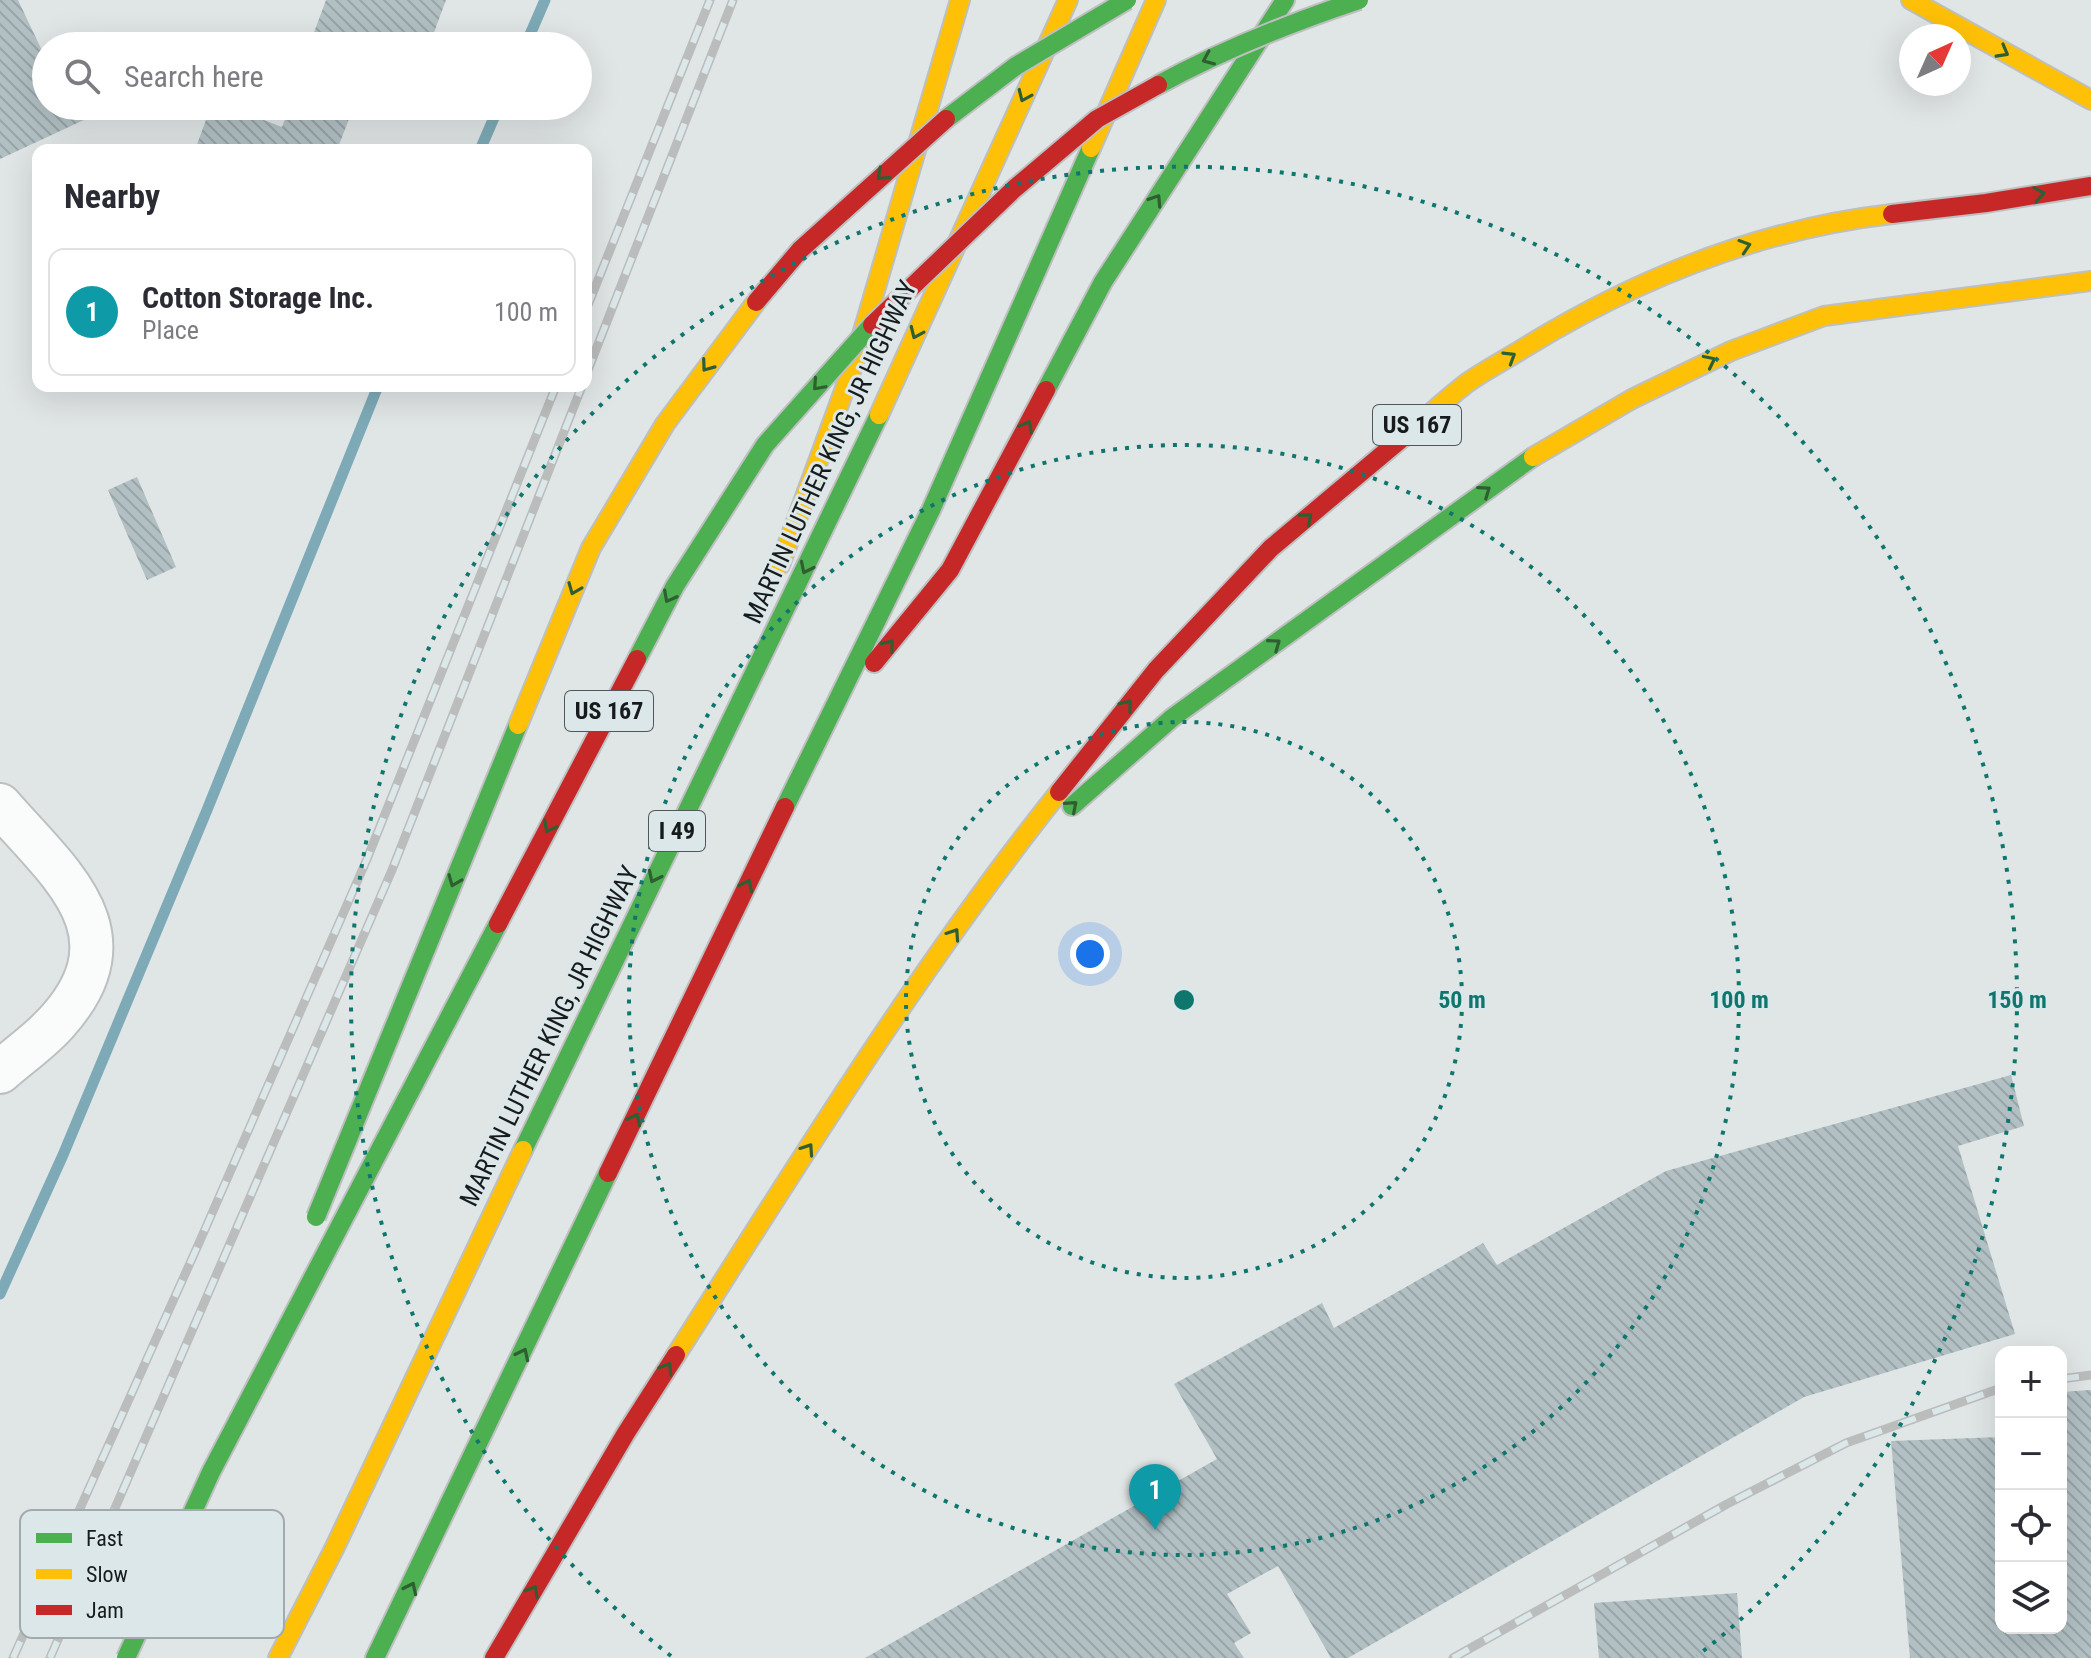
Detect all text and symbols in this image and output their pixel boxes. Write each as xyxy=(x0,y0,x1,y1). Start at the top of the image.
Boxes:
north arrow xyxy=(1899,24,1971,96)
search box xyxy=(32,32,592,120)
one-way arrow xyxy=(1994,42,2009,58)
one-way arrow xyxy=(1202,50,1216,66)
icon: search xyxy=(60,54,104,98)
text: Search here xyxy=(124,59,264,94)
one-way arrow xyxy=(1018,88,1034,103)
one-way arrow xyxy=(876,165,891,180)
text: Nearby xyxy=(64,176,160,216)
one-way arrow xyxy=(2032,187,2045,204)
one-way arrow xyxy=(1146,194,1161,209)
one-way arrow xyxy=(1737,240,1751,256)
street label: MARTIN LUTHER KING, JR HIGHWAY xyxy=(737,276,923,628)
text: Cotton Storage Inc. xyxy=(142,280,374,315)
text: 1 xyxy=(85,297,99,327)
text: 100 m xyxy=(494,297,558,327)
text: Place xyxy=(142,315,199,345)
one-way arrow xyxy=(910,325,926,339)
one-way arrow xyxy=(1502,351,1516,366)
one-way arrow xyxy=(1701,355,1716,371)
one-way arrow xyxy=(702,358,717,372)
one-way arrow xyxy=(814,375,828,390)
road number: US 167 xyxy=(1373,405,1461,445)
one-way arrow xyxy=(1017,419,1032,434)
one-way arrow xyxy=(1476,486,1490,501)
one-way arrow xyxy=(1297,513,1312,527)
one-way arrow xyxy=(800,560,816,575)
one-way arrow xyxy=(567,581,584,595)
one-way arrow xyxy=(664,588,679,603)
one-way arrow xyxy=(1266,639,1280,654)
one-way arrow xyxy=(879,640,894,654)
road number: US 167 xyxy=(565,691,653,731)
one-way arrow xyxy=(1118,699,1132,714)
one-way arrow xyxy=(1062,801,1077,816)
road number: I 49 xyxy=(649,811,705,851)
one-way arrow xyxy=(543,819,558,834)
street label: MARTIN LUTHER KING, JR HIGHWAY xyxy=(453,861,645,1211)
one-way arrow xyxy=(648,869,664,884)
one-way arrow xyxy=(447,873,464,887)
one-way arrow xyxy=(737,878,753,893)
one-way arrow xyxy=(944,928,959,943)
your location xyxy=(1070,934,1110,974)
centre of rings xyxy=(1170,986,1198,1014)
text: 50 m xyxy=(1438,986,1486,1014)
text: 100 m xyxy=(1709,986,1769,1014)
text: 150 m xyxy=(1987,986,2047,1014)
one-way arrow xyxy=(625,1113,641,1128)
one-way arrow xyxy=(798,1144,813,1158)
map controls xyxy=(1995,1346,2067,1634)
button: + xyxy=(1995,1346,2067,1418)
one-way arrow xyxy=(513,1348,529,1362)
one-way arrow xyxy=(658,1362,673,1377)
button: − xyxy=(1995,1418,2067,1490)
pin: 1 xyxy=(1129,1464,1181,1530)
button: locate xyxy=(1995,1490,2067,1562)
legend xyxy=(20,1510,284,1638)
text: Fast xyxy=(86,1526,123,1551)
text: Slow xyxy=(86,1562,128,1587)
button: layers xyxy=(1995,1562,2067,1634)
one-way arrow xyxy=(401,1582,416,1597)
one-way arrow xyxy=(523,1585,539,1600)
text: Jam xyxy=(86,1598,124,1623)

